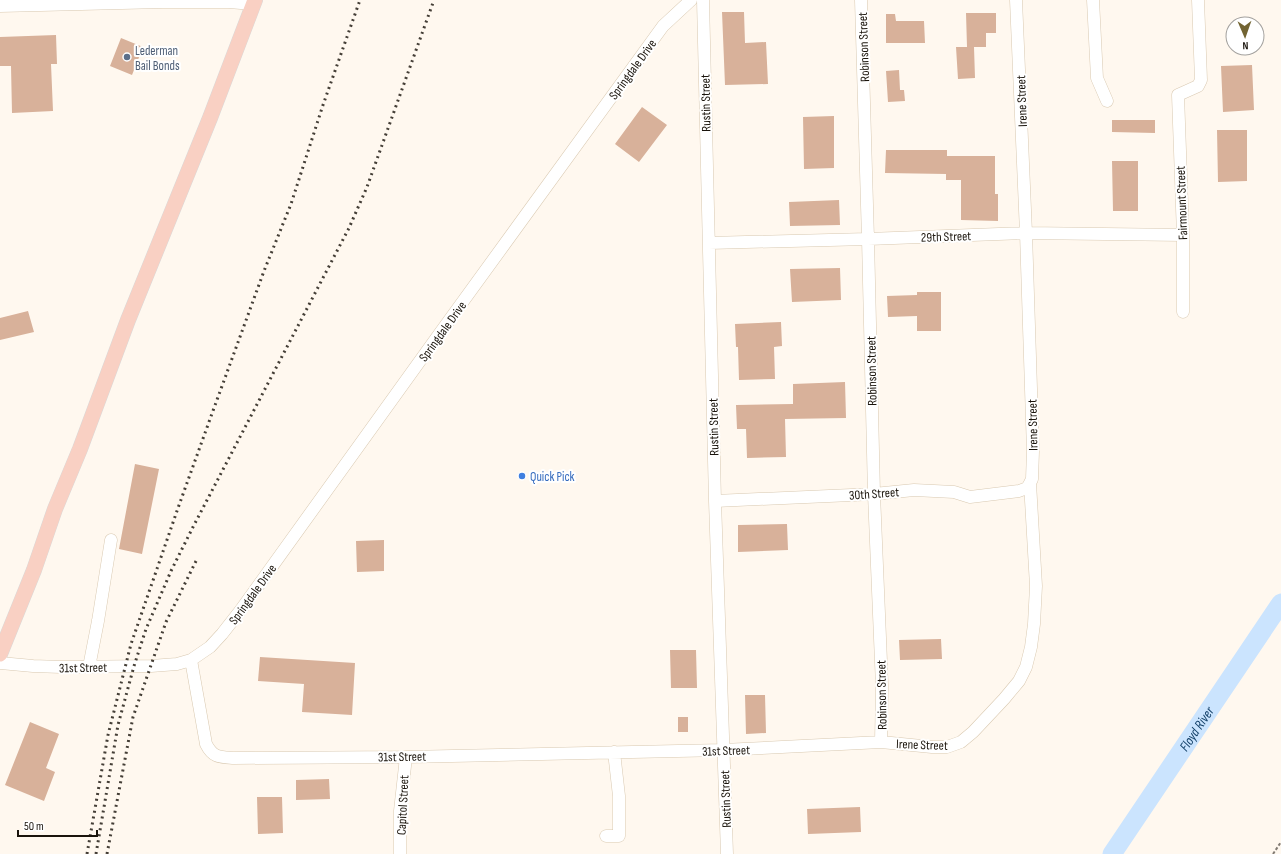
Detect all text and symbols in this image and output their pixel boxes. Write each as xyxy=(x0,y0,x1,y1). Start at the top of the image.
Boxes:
street label: Robinson Street xyxy=(855,12,873,82)
north arrow xyxy=(1225,16,1265,56)
street label: Springdale Drive xyxy=(606,36,660,103)
text: N xyxy=(1242,39,1248,52)
place label: Lederman Bail Bonds xyxy=(135,43,180,74)
marker: Lederman Bail Bonds xyxy=(122,52,132,62)
street label: Rustin Street xyxy=(697,74,715,132)
street label: Irene Street xyxy=(1013,75,1031,127)
street label: Fairmount Street xyxy=(1173,166,1191,240)
street label: 29th Street xyxy=(921,228,971,246)
street label: Springdale Drive xyxy=(416,298,470,365)
street label: Robinson Street xyxy=(863,336,881,406)
street label: Rustin Street xyxy=(705,398,723,456)
street label: Irene Street xyxy=(1025,399,1041,451)
place label: Quick Pick xyxy=(530,469,575,485)
marker: Quick Pick xyxy=(517,471,527,481)
street label: 30th Street xyxy=(848,484,900,504)
street label: Springdale Drive xyxy=(226,561,280,628)
street label: 31st Street xyxy=(59,660,107,676)
street label: Robinson Street xyxy=(873,660,891,730)
water label: Floyd River xyxy=(1176,703,1218,754)
street label: Irene Street xyxy=(896,736,948,754)
street label: 31st Street xyxy=(702,742,750,760)
street label: 31st Street xyxy=(378,749,426,765)
street label: Rustin Street xyxy=(717,770,735,828)
street label: Capitol Street xyxy=(393,775,413,835)
scale bar xyxy=(18,812,97,838)
text: 50 m xyxy=(24,819,44,834)

